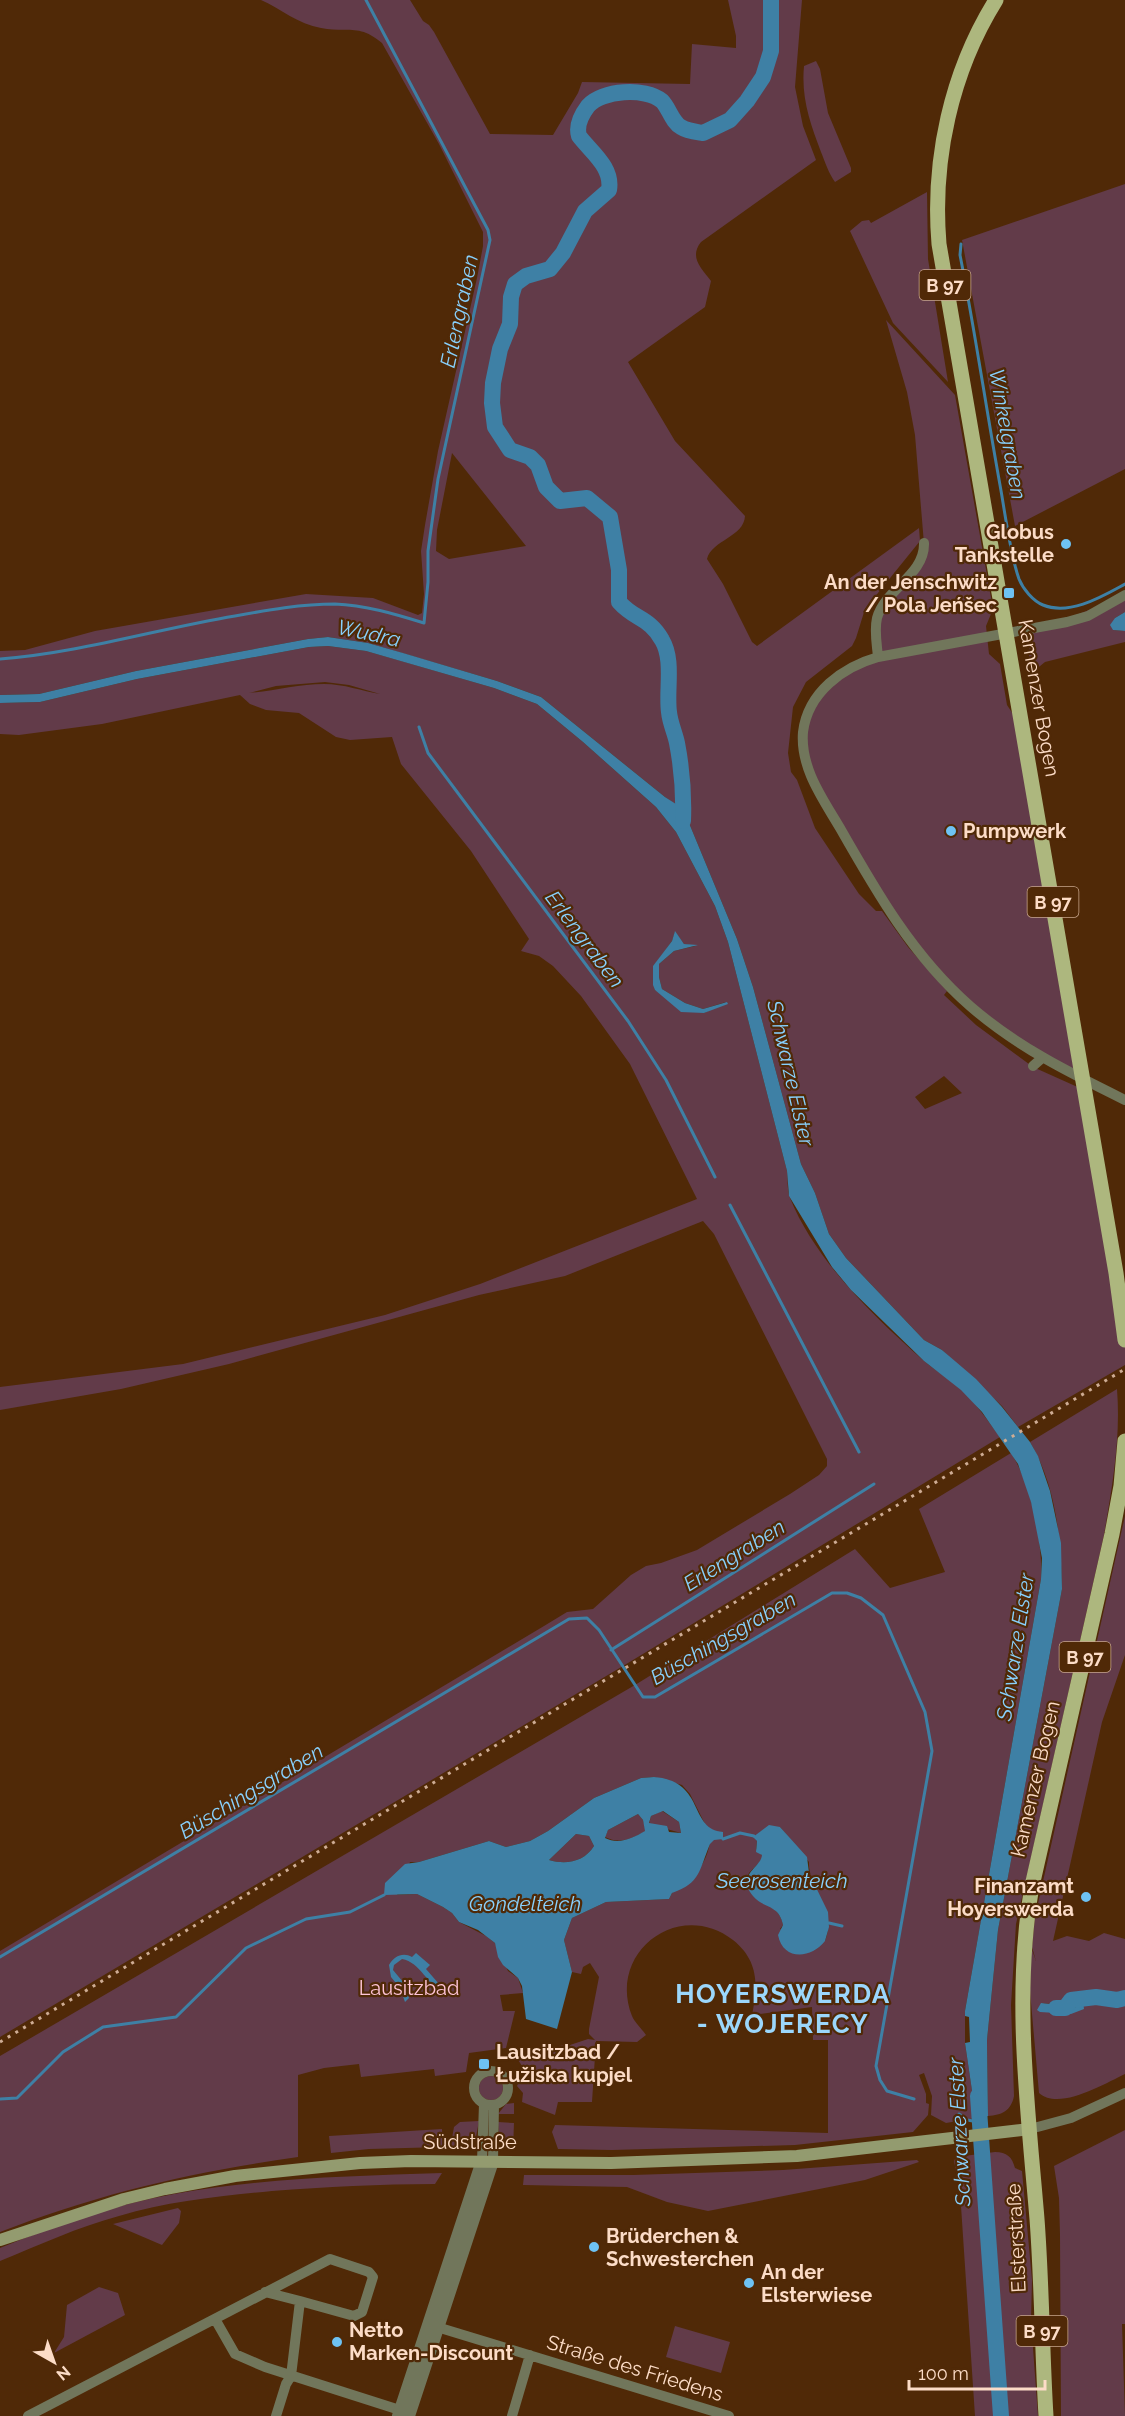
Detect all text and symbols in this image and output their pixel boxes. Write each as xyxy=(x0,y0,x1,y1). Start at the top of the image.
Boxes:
water label: Erlengraben xyxy=(435,252,483,370)
road number: B 97 xyxy=(920,270,970,300)
water label: Winkelgraben xyxy=(984,367,1032,501)
place label: Globus Tankstelle xyxy=(955,520,1054,567)
marker: Globus Tankstelle xyxy=(1059,537,1073,551)
place label: An der Jenschwitz / Pola Jeńšec xyxy=(824,570,997,617)
marker: An der Jenschwitz / Pola Jeńšec xyxy=(1002,586,1016,600)
water label: Wudra xyxy=(335,614,403,652)
street label: Kamenzer Bogen xyxy=(1013,617,1065,779)
place label: Pumpwerk xyxy=(963,819,1067,843)
marker: Pumpwerk xyxy=(944,824,958,838)
water label: Erlengraben xyxy=(540,885,630,993)
road number: B 97 xyxy=(1028,887,1078,917)
water label: Schwarze Elster xyxy=(762,997,820,1149)
water label: Erlengraben xyxy=(679,1514,789,1596)
water label: Schwarze Elster xyxy=(991,1571,1039,1723)
water label: Büschingsgraben xyxy=(646,1586,800,1690)
road number: B 97 xyxy=(1060,1642,1110,1672)
street label: Kamenzer Bogen xyxy=(1005,1699,1065,1859)
water label: Büschingsgraben xyxy=(174,1738,328,1844)
water label: Seerosenteich xyxy=(715,1868,848,1893)
place label: Finanzamt Hoyerswerda xyxy=(947,1874,1074,1921)
marker: Finanzamt Hoyerswerda xyxy=(1079,1890,1093,1904)
water label: Gondelteich xyxy=(469,1891,581,1916)
park label: Lausitzbad xyxy=(359,1976,459,2000)
district label: HOYERSWERDA - WOJERECY xyxy=(675,1979,891,2039)
place label: Lausitzbad / Łužiska kupjel xyxy=(495,2040,633,2087)
water label: Schwarze Elster xyxy=(943,2056,975,2208)
marker: Lausitzbad / Łužiska kupjel xyxy=(477,2057,491,2071)
street label: Südstraße xyxy=(423,2130,517,2154)
street label: Elsterstraße xyxy=(1001,2182,1031,2293)
place label: Brüderchen & Schwesterchen xyxy=(606,2224,754,2271)
marker: Brüderchen & Schwesterchen xyxy=(587,2240,601,2254)
place label: An der Elsterwiese xyxy=(761,2260,872,2307)
marker: An der Elsterwiese xyxy=(742,2276,756,2290)
road number: B 97 xyxy=(1016,2316,1068,2346)
place label: Netto Marken-Discount xyxy=(349,2318,513,2365)
street label: Straße des Friedens xyxy=(544,2330,726,2406)
north arrow xyxy=(24,2332,84,2392)
marker: Netto Marken-Discount xyxy=(330,2335,344,2349)
scale bar xyxy=(909,2353,1046,2391)
text: N xyxy=(53,2362,74,2384)
text: 100 m xyxy=(918,2363,969,2384)

